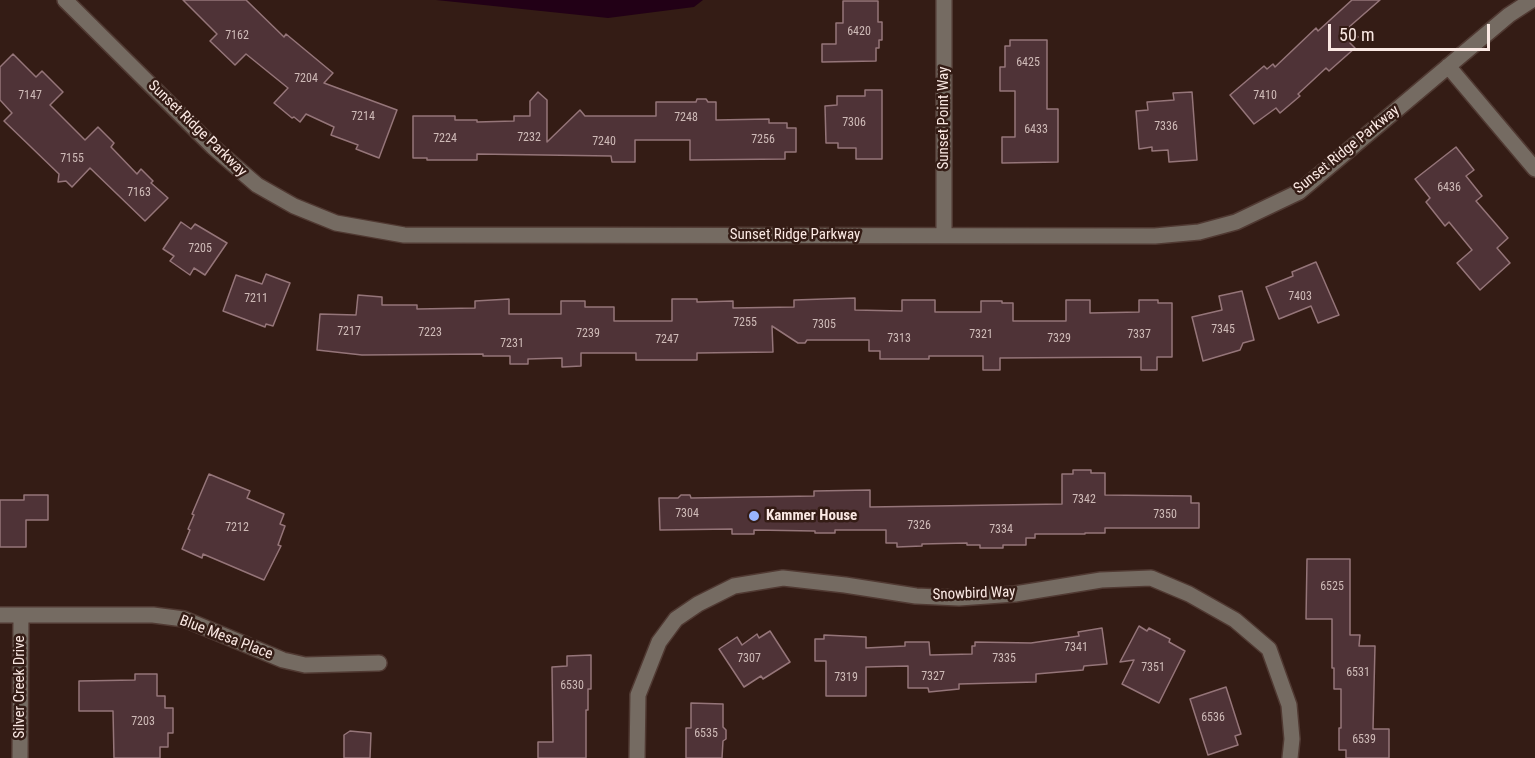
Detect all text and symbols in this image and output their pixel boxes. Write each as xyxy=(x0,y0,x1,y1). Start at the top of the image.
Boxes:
scale bar xyxy=(1331,12,1493,50)
text: 50 m xyxy=(1339,24,1374,45)
house number: 6420 xyxy=(847,25,871,39)
house number: 7162 xyxy=(225,29,249,43)
house number: 6425 xyxy=(1016,56,1040,70)
street label: Sunset Point Way xyxy=(935,67,953,169)
house number: 7204 xyxy=(294,72,318,86)
street label: Sunset Ridge Parkway xyxy=(144,77,250,181)
house number: 7147 xyxy=(18,89,42,103)
house number: 7410 xyxy=(1253,89,1277,103)
street label: Sunset Ridge Parkway xyxy=(1291,102,1403,198)
house number: 7214 xyxy=(351,110,375,124)
house number: 7248 xyxy=(674,111,698,125)
house number: 7306 xyxy=(842,116,866,130)
house number: 7336 xyxy=(1154,120,1178,134)
house number: 6433 xyxy=(1024,123,1048,137)
house number: 7232 xyxy=(517,131,541,145)
house number: 7224 xyxy=(433,132,457,146)
house number: 7256 xyxy=(751,133,775,147)
house number: 7240 xyxy=(592,135,616,149)
house number: 7155 xyxy=(60,152,84,166)
house number: 6436 xyxy=(1437,181,1461,195)
house number: 7163 xyxy=(127,186,151,200)
street label: Sunset Ridge Parkway xyxy=(730,226,860,244)
house number: 7205 xyxy=(188,242,212,256)
house number: 7403 xyxy=(1288,290,1312,304)
house number: 7211 xyxy=(244,292,268,306)
house number: 7255 xyxy=(733,316,757,330)
house number: 7305 xyxy=(812,318,836,332)
house number: 7345 xyxy=(1211,323,1235,337)
house number: 7217 xyxy=(337,325,361,339)
house number: 7223 xyxy=(418,326,442,340)
house number: 7239 xyxy=(576,327,600,341)
house number: 7321 xyxy=(969,328,993,342)
house number: 7337 xyxy=(1127,328,1151,342)
house number: 7313 xyxy=(887,332,911,346)
house number: 7329 xyxy=(1047,332,1071,346)
house number: 7247 xyxy=(655,333,679,347)
house number: 7231 xyxy=(500,337,524,351)
house number: 7342 xyxy=(1072,493,1096,507)
house number: 7304 xyxy=(675,507,699,521)
place label: Kammer House xyxy=(766,507,857,525)
house number: 7350 xyxy=(1153,508,1177,522)
marker: Kammer House xyxy=(747,509,761,523)
house number: 7326 xyxy=(907,519,931,533)
house number: 7212 xyxy=(225,521,249,535)
house number: 7334 xyxy=(989,523,1013,537)
house number: 6525 xyxy=(1320,580,1344,594)
street label: Snowbird Way xyxy=(932,584,1016,604)
street label: Blue Mesa Place xyxy=(177,612,275,664)
street label: Silver Creek Drive xyxy=(11,635,29,739)
house number: 7341 xyxy=(1064,641,1088,655)
house number: 7307 xyxy=(737,652,761,666)
house number: 7335 xyxy=(992,652,1016,666)
house number: 7351 xyxy=(1141,661,1165,675)
house number: 6531 xyxy=(1346,666,1370,680)
house number: 7327 xyxy=(921,670,945,684)
house number: 7319 xyxy=(834,671,858,685)
house number: 6530 xyxy=(560,679,584,693)
house number: 6536 xyxy=(1201,711,1225,725)
house number: 7203 xyxy=(131,715,155,729)
house number: 6535 xyxy=(694,727,718,741)
house number: 6539 xyxy=(1352,733,1376,747)

